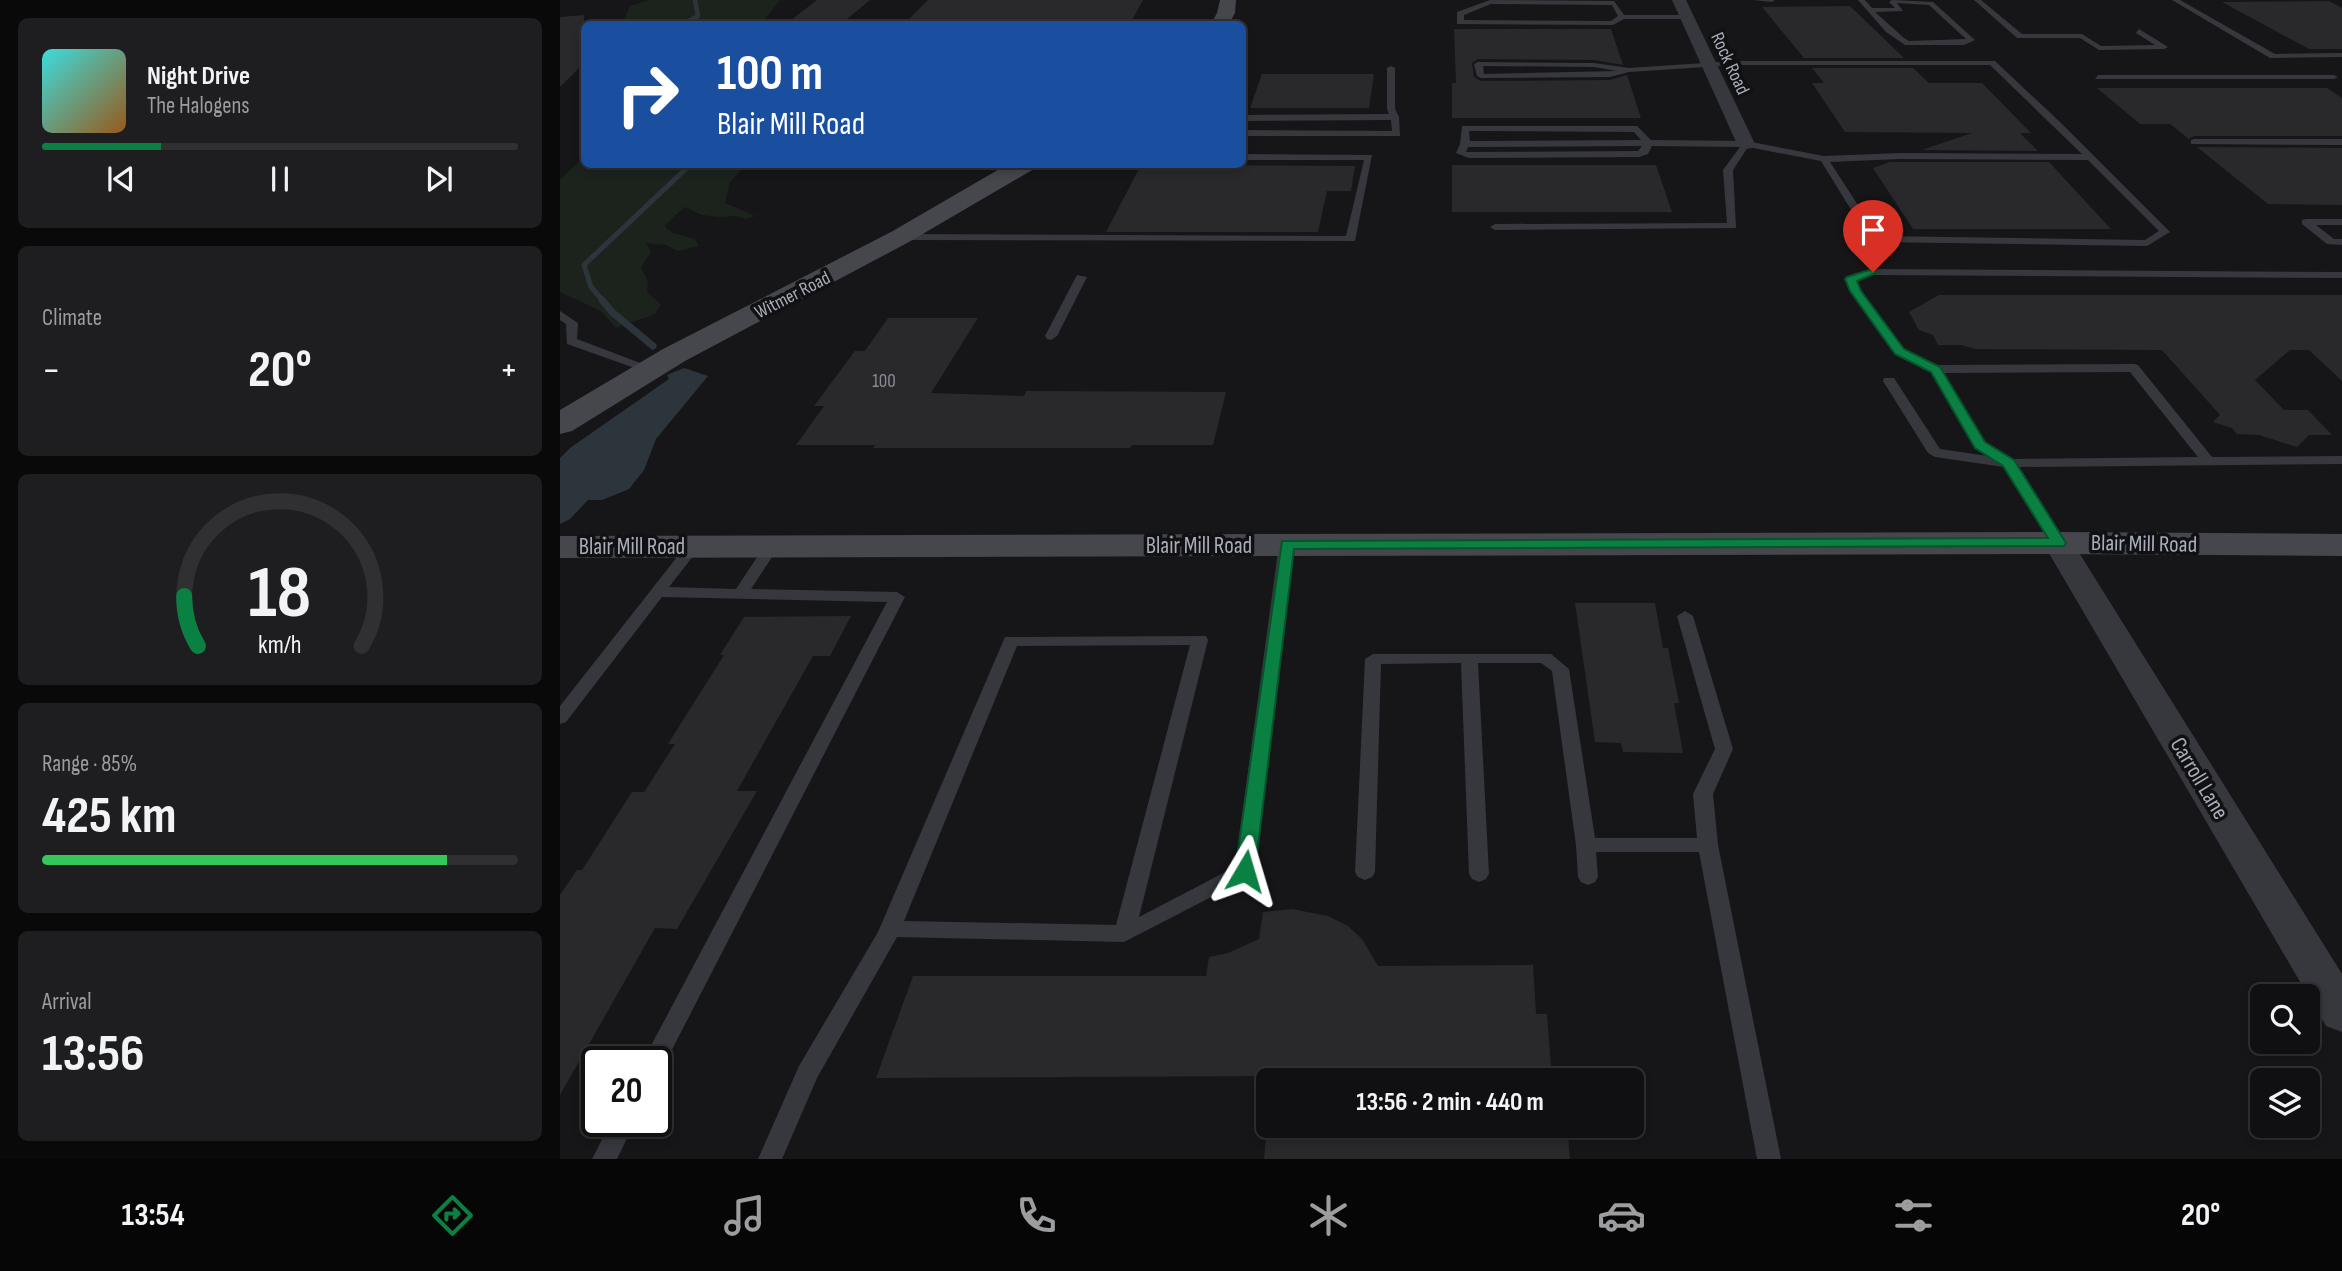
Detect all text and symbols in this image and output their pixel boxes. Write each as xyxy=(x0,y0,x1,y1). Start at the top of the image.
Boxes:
street label: Rock Road xyxy=(1705,29,1754,98)
text: 100 m xyxy=(717,45,823,104)
icon: right xyxy=(602,49,693,140)
text: Night Drive xyxy=(147,61,250,92)
text: The Halogens xyxy=(147,92,250,120)
text: Blair Mill Road xyxy=(717,105,865,144)
icon: previous xyxy=(102,160,140,198)
icon: pause xyxy=(261,160,299,198)
icon: next xyxy=(420,160,458,198)
pin xyxy=(1843,200,1903,272)
icon: arrive xyxy=(1854,211,1892,249)
street label: Witmer Road xyxy=(751,267,834,324)
text: Climate xyxy=(42,304,102,332)
text: 20° xyxy=(248,339,312,402)
text: − xyxy=(42,348,61,393)
text: + xyxy=(499,348,518,393)
house number: 100 xyxy=(872,370,896,393)
street label: Blair Mill Road xyxy=(2091,529,2197,559)
street label: Blair Mill Road xyxy=(1146,532,1252,560)
street label: Blair Mill Road xyxy=(579,533,685,561)
text: 18 xyxy=(249,550,311,638)
text: km/h xyxy=(258,629,302,660)
street label: Carroll Lane xyxy=(2164,732,2234,825)
text: Range · 85% xyxy=(42,750,137,778)
text: 425 km xyxy=(42,785,176,848)
position arrow xyxy=(1208,834,1282,908)
map controls xyxy=(2250,984,2320,1138)
button: search xyxy=(2250,984,2320,1054)
text: Arrival xyxy=(42,988,91,1016)
text: 13:56 xyxy=(42,1023,145,1086)
speed limit sign: 20 xyxy=(581,1046,672,1137)
button: layers xyxy=(2250,1068,2320,1138)
text: 13:56 · 2 min · 440 m xyxy=(1356,1087,1544,1118)
icon: directions xyxy=(428,1191,477,1240)
icon: music xyxy=(720,1191,769,1240)
icon: phone xyxy=(1012,1191,1061,1240)
icon: climate xyxy=(1304,1191,1353,1240)
icon: car xyxy=(1597,1191,1646,1240)
icon: filters xyxy=(1889,1191,1938,1240)
text: 13:54 xyxy=(122,1196,185,1235)
text: 20° xyxy=(2181,1196,2220,1235)

